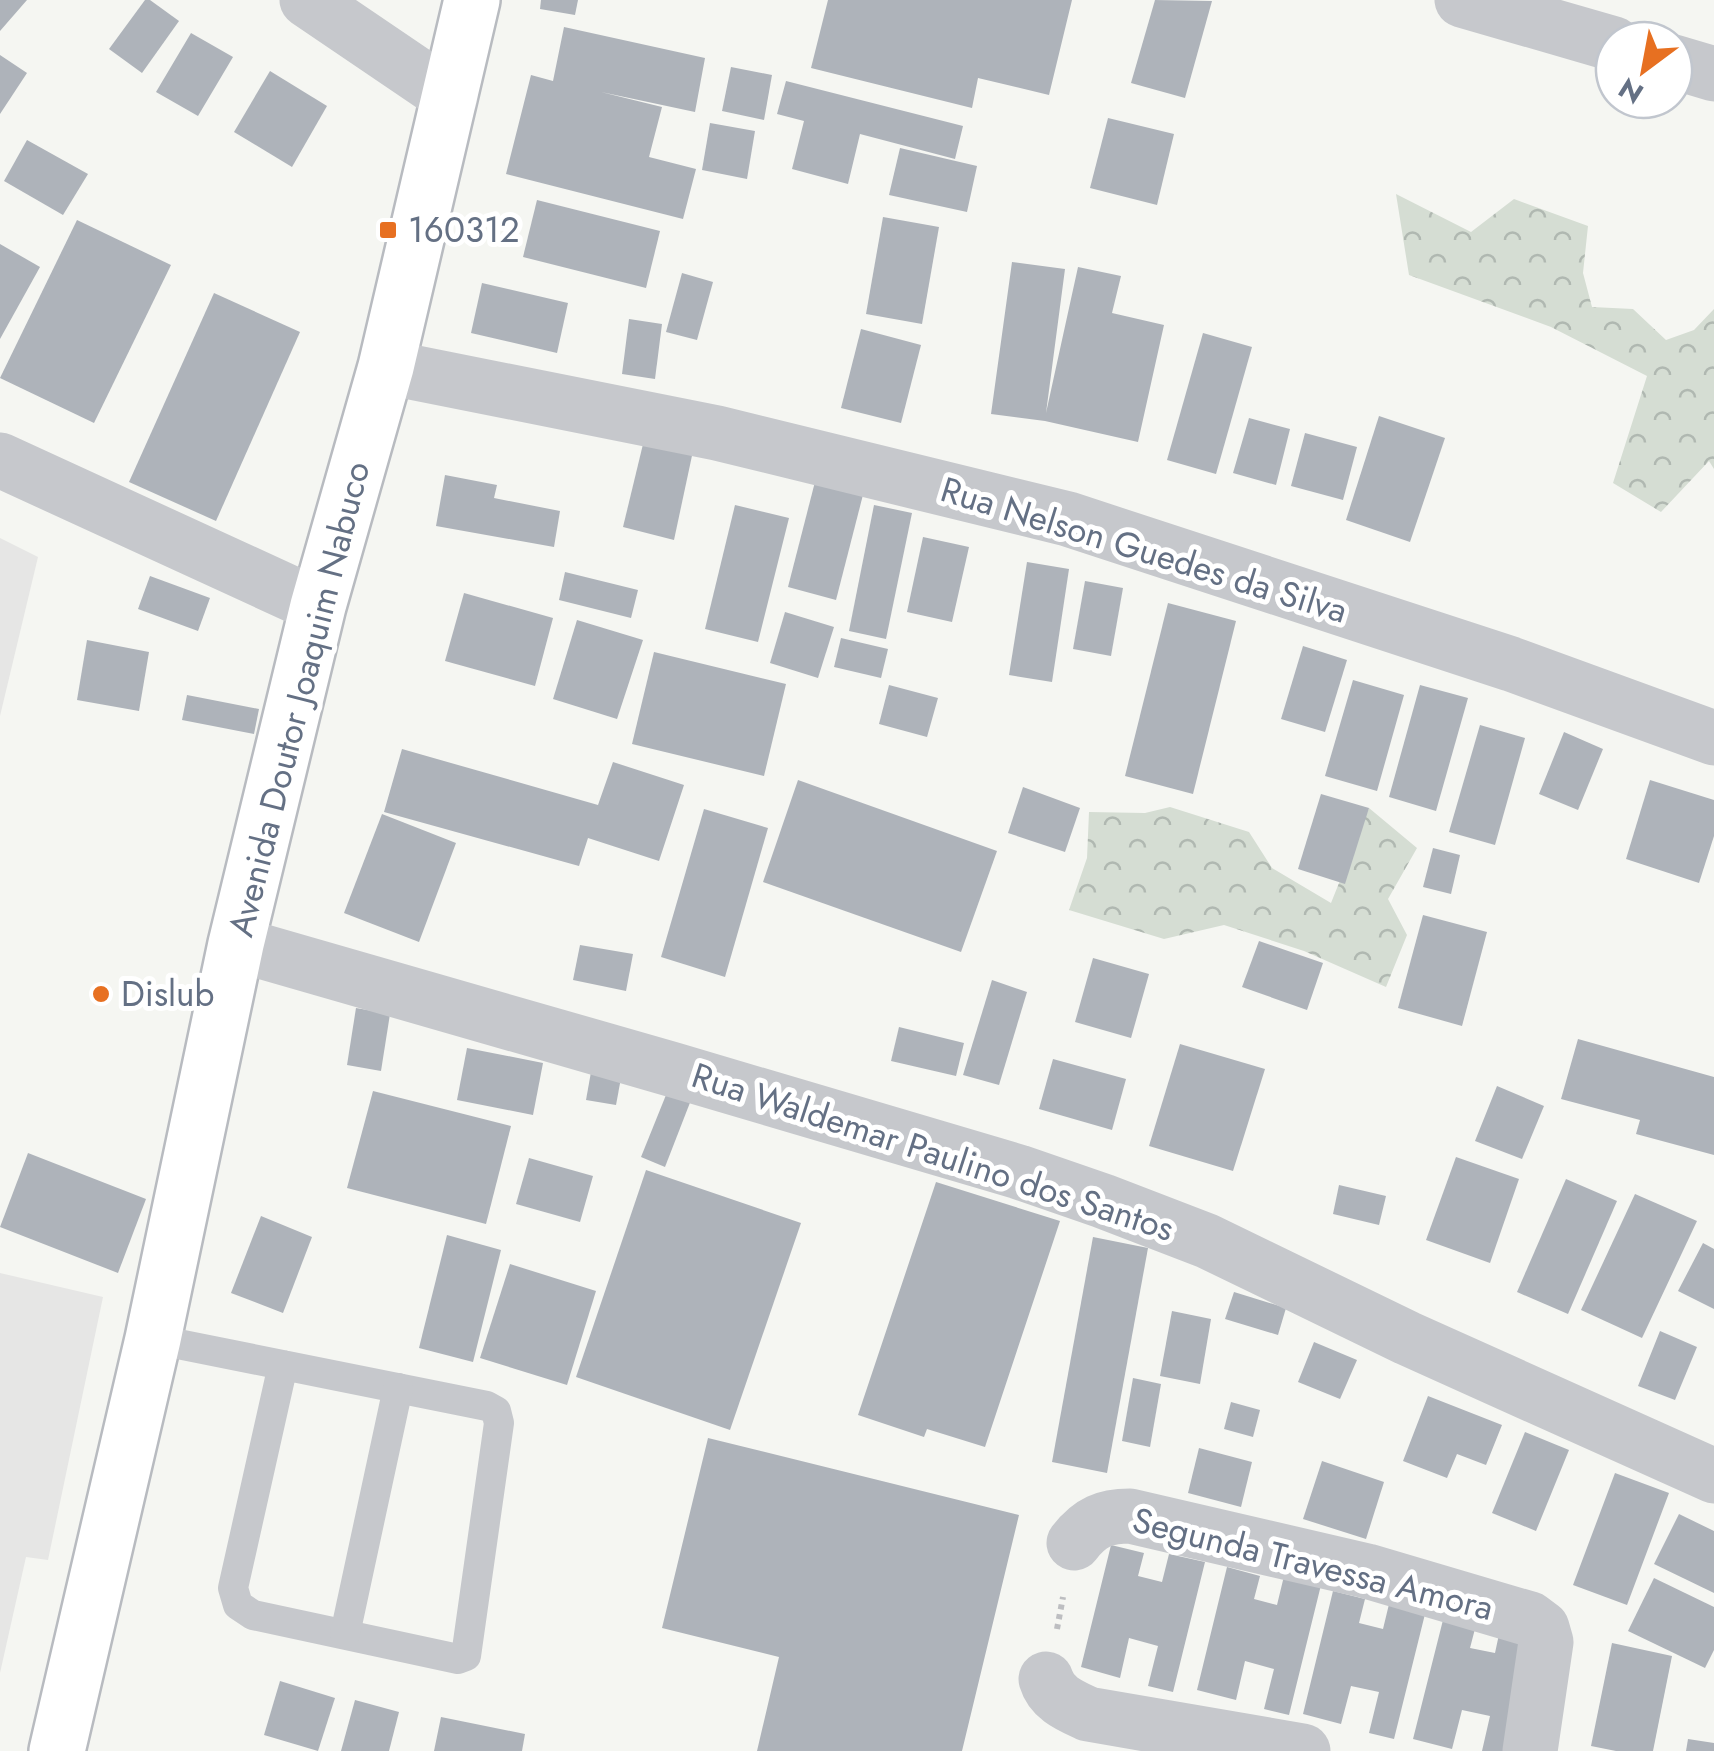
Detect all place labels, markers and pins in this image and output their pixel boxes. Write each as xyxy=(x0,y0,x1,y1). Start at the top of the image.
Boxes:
place label: 160312 xyxy=(408,205,520,255)
marker: 160312 xyxy=(377,219,399,241)
place label: Dislub xyxy=(121,969,214,1019)
marker: Dislub xyxy=(90,983,112,1005)

